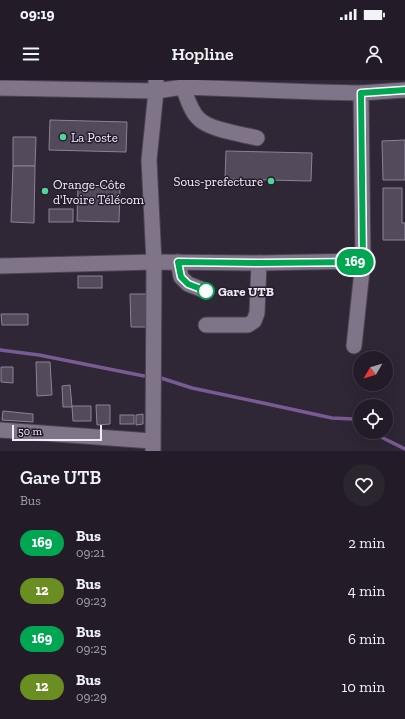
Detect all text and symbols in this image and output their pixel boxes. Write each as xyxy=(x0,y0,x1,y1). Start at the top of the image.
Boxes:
text: 09:19 xyxy=(20,5,54,23)
icon: menu xyxy=(20,43,42,65)
text: Hopline xyxy=(171,43,234,65)
icon: person xyxy=(363,43,385,65)
place label: La Poste xyxy=(71,130,118,145)
marker: La Poste xyxy=(58,132,68,142)
place label: Sous-prefecture xyxy=(174,174,263,189)
marker: Sous-prefecture xyxy=(266,176,276,186)
place label: Orange-Côte d'Ivoire Télécom xyxy=(53,177,145,207)
marker: Orange-Côte d'Ivoire Télécom xyxy=(40,186,50,196)
line badge: 169 xyxy=(332,249,378,275)
text: 169 xyxy=(345,253,365,270)
marker: Gare UTB xyxy=(197,282,215,300)
place label: Gare UTB xyxy=(218,284,274,299)
north arrow xyxy=(353,351,393,391)
map controls xyxy=(353,351,393,439)
button: locate xyxy=(353,399,393,439)
scale bar xyxy=(12,423,102,442)
text: 50 m xyxy=(18,425,42,438)
button: heart xyxy=(343,464,385,506)
text: Gare UTB xyxy=(20,466,101,489)
text: Bus xyxy=(20,493,41,508)
text: Bus xyxy=(76,527,101,545)
text: 169 xyxy=(32,534,52,551)
text: 2 min xyxy=(348,534,385,552)
text: 09:21 xyxy=(76,545,105,560)
text: Bus xyxy=(76,575,101,593)
text: 12 xyxy=(35,582,49,599)
text: 4 min xyxy=(348,582,385,600)
text: 09:23 xyxy=(76,593,106,608)
text: Bus xyxy=(76,623,101,641)
text: 169 xyxy=(32,630,52,647)
text: 6 min xyxy=(348,630,385,648)
text: 09:25 xyxy=(76,641,107,656)
text: Bus xyxy=(76,671,101,689)
text: 12 xyxy=(35,678,49,695)
text: 10 min xyxy=(341,678,385,696)
text: 09:29 xyxy=(76,689,107,704)

